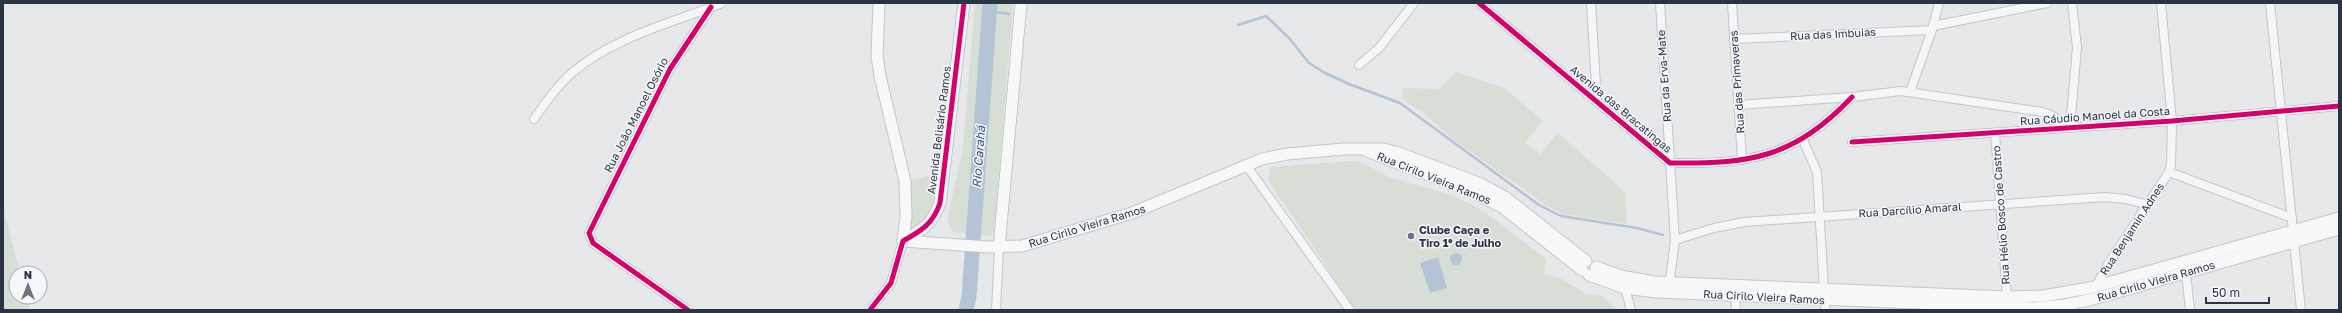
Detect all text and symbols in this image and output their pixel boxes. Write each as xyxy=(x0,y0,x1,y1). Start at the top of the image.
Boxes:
street label: Rua das Imbuias xyxy=(1790,25,1876,42)
street label: Rua da Erva-Mate xyxy=(1654,29,1673,123)
street label: Rua das Primaveras xyxy=(1726,30,1747,134)
street label: Rua João Manoel Osório xyxy=(601,55,670,174)
street label: Avenida das Bracatingas xyxy=(1568,62,1675,155)
street label: Avenida Belisário Ramos xyxy=(924,65,953,195)
street label: Rua Cáudio Manoel da Costa xyxy=(2020,104,2170,127)
water label: Rio Carahá xyxy=(969,124,988,188)
street label: Rua Hélio Bosco de Castro xyxy=(1989,145,2012,285)
street label: Rua Cirilo Vieira Ramos xyxy=(1375,149,1493,206)
street label: Rua Benjamin Adnes xyxy=(2097,180,2166,277)
street label: Rua Darcílio Amaral xyxy=(1858,199,1962,220)
street label: Rua Cirilo Vieira Ramos xyxy=(1027,201,1147,250)
place label: Clube Caça e Tiro 1º de Julho xyxy=(1419,223,1501,249)
marker: Clube Caça e Tiro 1º de Julho xyxy=(1406,231,1416,241)
street label: Rua Cirilo Vieira Ramos xyxy=(2096,257,2216,304)
north arrow xyxy=(8,265,48,305)
text: N xyxy=(24,268,32,281)
scale bar xyxy=(2206,279,2269,305)
text: 50 m xyxy=(2212,285,2240,300)
street label: Rua Cirilo Vieira Ramos xyxy=(1703,287,1825,306)

